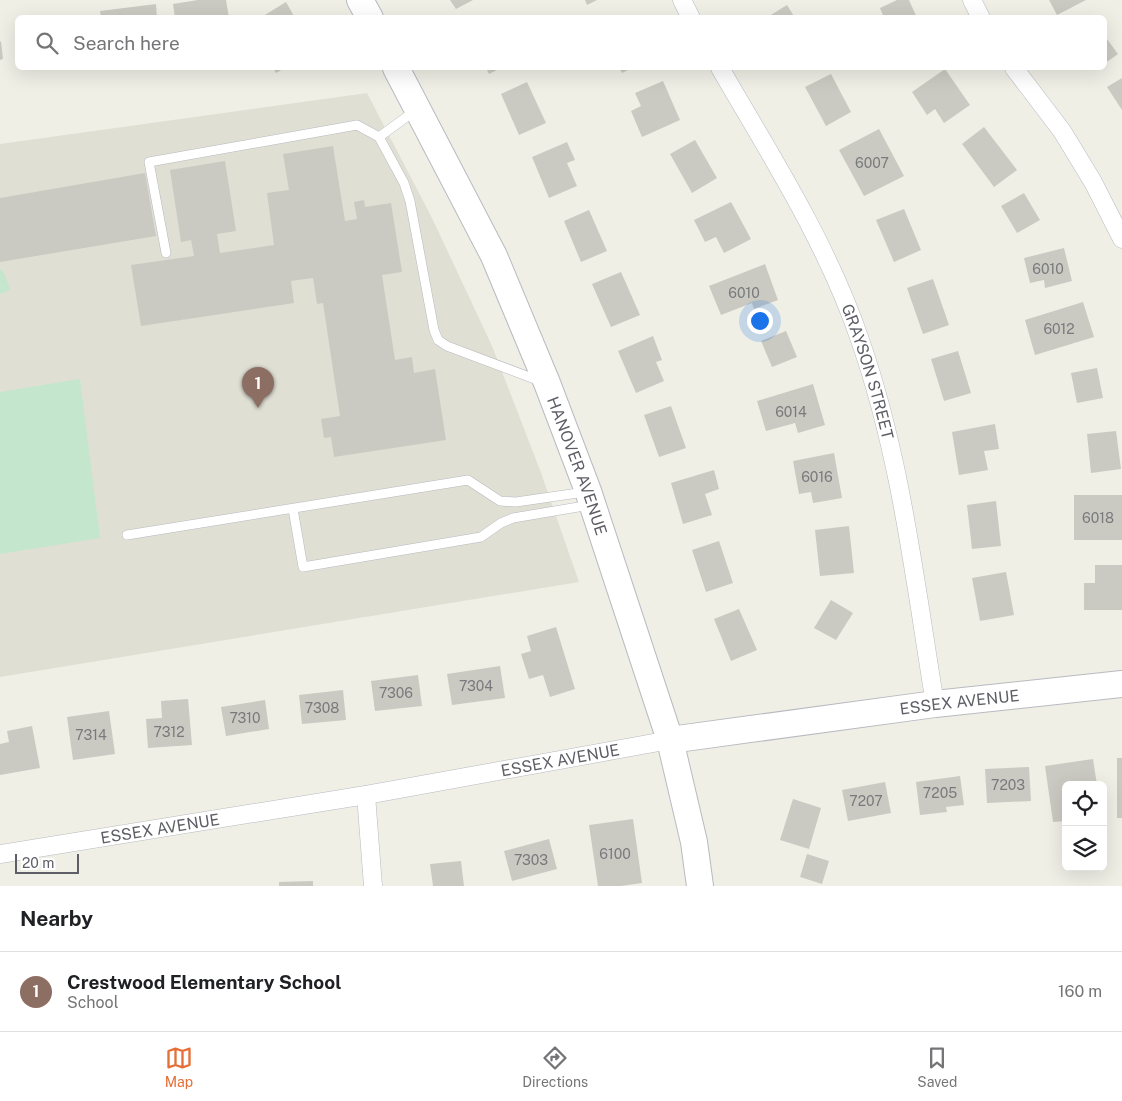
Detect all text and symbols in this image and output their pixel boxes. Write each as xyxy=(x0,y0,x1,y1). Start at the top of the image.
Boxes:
search box xyxy=(15,15,1107,70)
icon: search xyxy=(33,29,61,57)
text: Search here xyxy=(73,32,180,54)
house number: 6007 xyxy=(855,155,889,171)
house number: 6010 xyxy=(1032,261,1064,277)
house number: 6010 xyxy=(728,285,760,301)
street label: GRAYSON STREET xyxy=(838,301,898,441)
your location xyxy=(747,308,773,334)
house number: 6012 xyxy=(1043,321,1075,337)
pin: 1 xyxy=(242,367,274,408)
street label: HANOVER AVENUE xyxy=(544,394,611,538)
house number: 6014 xyxy=(775,404,807,420)
house number: 6016 xyxy=(801,469,833,485)
house number: 6018 xyxy=(1082,510,1114,526)
house number: 7304 xyxy=(459,678,493,694)
house number: 7306 xyxy=(379,685,413,701)
street label: ESSEX AVENUE xyxy=(899,686,1020,718)
house number: 7308 xyxy=(305,700,339,716)
house number: 7310 xyxy=(229,710,261,726)
house number: 7312 xyxy=(154,724,185,740)
house number: 7314 xyxy=(75,727,107,743)
street label: ESSEX AVENUE xyxy=(499,740,621,780)
house number: 7203 xyxy=(991,777,1025,793)
map controls xyxy=(1062,781,1107,871)
button: locate xyxy=(1062,781,1107,826)
house number: 7205 xyxy=(923,785,957,801)
house number: 7207 xyxy=(849,793,883,809)
street label: ESSEX AVENUE xyxy=(99,809,221,847)
button: layers xyxy=(1062,826,1107,871)
house number: 6100 xyxy=(599,846,631,862)
scale bar xyxy=(15,851,79,874)
house number: 7303 xyxy=(514,852,548,868)
text: 20 m xyxy=(22,855,54,871)
text: Nearby xyxy=(20,906,93,931)
text: Crestwood Elementary School xyxy=(67,971,341,993)
text: 1 xyxy=(33,982,39,1001)
text: 160 m xyxy=(1058,982,1102,1001)
text: School xyxy=(67,993,118,1012)
tab: Map xyxy=(165,1044,193,1090)
tab: Directions xyxy=(522,1044,588,1090)
tab: Saved xyxy=(917,1044,957,1090)

